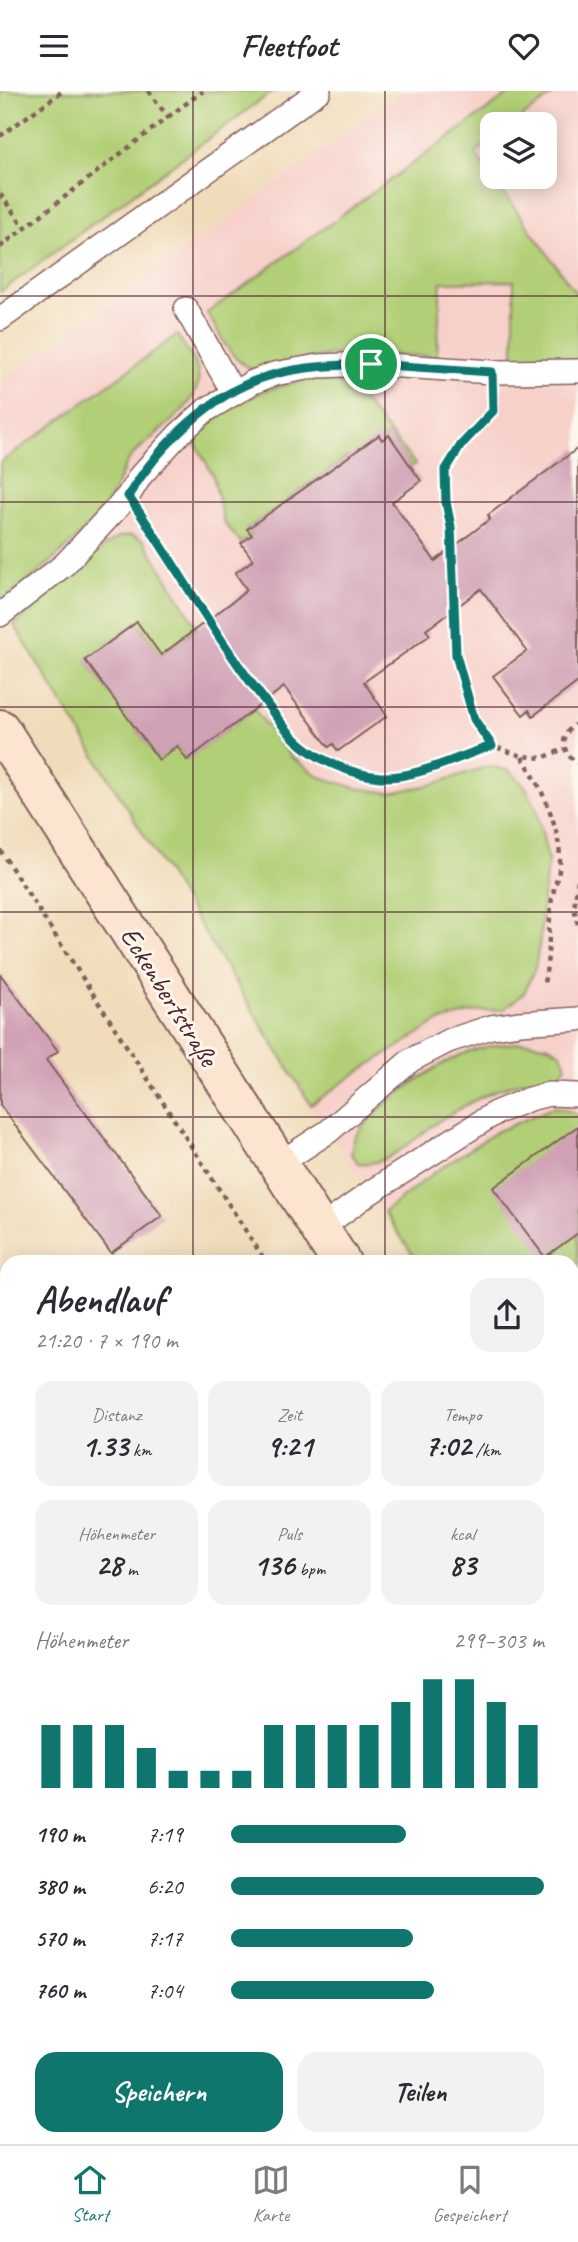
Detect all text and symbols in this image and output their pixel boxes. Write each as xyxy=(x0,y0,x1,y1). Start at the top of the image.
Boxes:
text: Fleetfoot xyxy=(241,25,337,66)
icon: menu xyxy=(35,27,73,65)
icon: heart xyxy=(505,27,543,65)
map controls xyxy=(480,112,557,189)
button: layers xyxy=(480,112,557,189)
pin xyxy=(341,334,401,394)
icon: arrive xyxy=(352,345,390,383)
street label: Eckenbertstraße xyxy=(113,920,227,1074)
text: Abendlauf xyxy=(35,1276,165,1323)
button: share xyxy=(470,1278,544,1352)
text: 21:20 · 7 × 190 m xyxy=(35,1326,178,1355)
text: Distanz xyxy=(92,1403,141,1427)
text: Zeit xyxy=(277,1403,302,1427)
text: Tempo xyxy=(444,1403,481,1427)
text: 1.33 xyxy=(82,1427,128,1465)
text: 9:21 xyxy=(266,1427,313,1465)
text: 7:02 xyxy=(425,1427,471,1465)
text: km xyxy=(128,1438,151,1462)
text: /km xyxy=(471,1438,500,1462)
text: Höhenmeter xyxy=(78,1522,155,1546)
text: Puls xyxy=(277,1522,302,1546)
text: kcal xyxy=(450,1522,475,1546)
text: 28 xyxy=(95,1546,122,1584)
text: 136 xyxy=(254,1546,295,1584)
text: 83 xyxy=(449,1546,476,1584)
text: m xyxy=(122,1557,138,1581)
text: bpm xyxy=(295,1557,325,1581)
text: Höhenmeter xyxy=(35,1626,128,1655)
text: 299–303 m xyxy=(453,1626,544,1655)
text: 190 m xyxy=(35,1820,84,1849)
text: 7:19 xyxy=(147,1820,183,1849)
text: 380 m xyxy=(35,1872,85,1901)
text: 6:20 xyxy=(147,1872,183,1901)
text: 570 m xyxy=(35,1924,84,1953)
text: 7:17 xyxy=(147,1924,183,1953)
text: 760 m xyxy=(35,1976,85,2005)
text: 7:04 xyxy=(147,1976,183,2005)
button: Speichern xyxy=(35,2052,283,2132)
button: Teilen xyxy=(297,2052,544,2132)
tab: Start xyxy=(71,2161,109,2227)
tab: Karte xyxy=(252,2161,290,2227)
tab: Gespeichert xyxy=(433,2161,507,2227)

